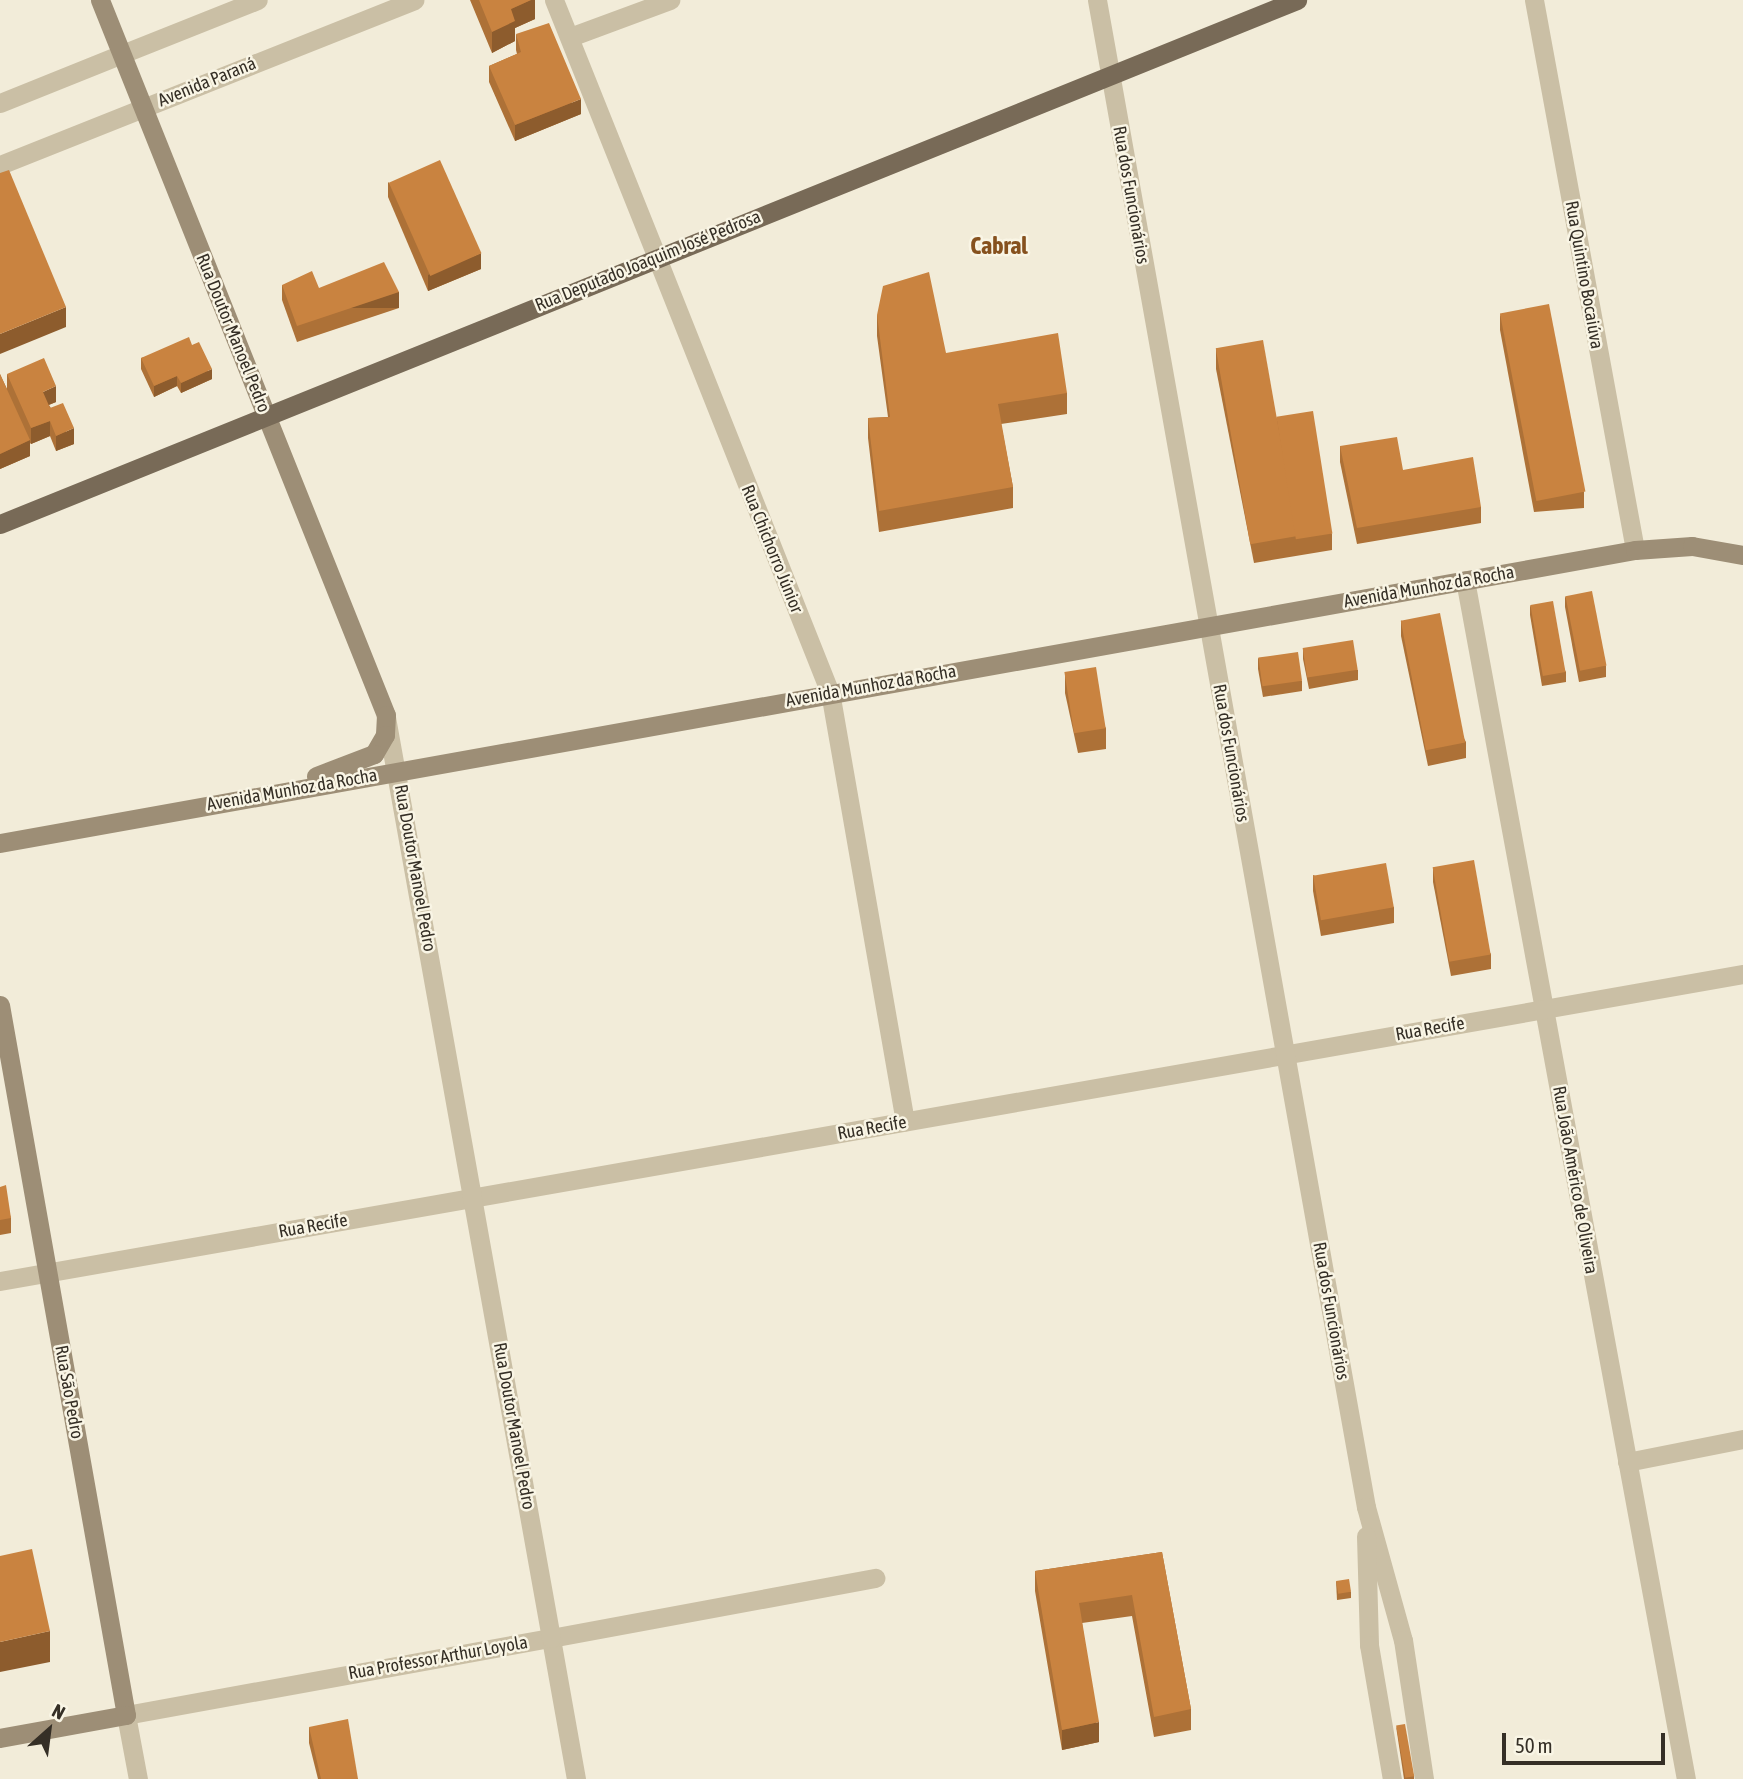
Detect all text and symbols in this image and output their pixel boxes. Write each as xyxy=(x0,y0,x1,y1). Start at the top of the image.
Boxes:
street label: Avenida Paraná xyxy=(155,53,259,111)
street label: Rua dos Funcionários xyxy=(1108,124,1154,266)
street label: Rua Quintino Bocaiúva xyxy=(1560,199,1608,351)
street label: Rua Deputado Joaquim José Pedrosa xyxy=(532,206,764,316)
district label: Cabral xyxy=(970,232,1028,260)
street label: Rua Doutor Manoel Pedro xyxy=(191,251,275,415)
street label: Rua Chichorro Júnior xyxy=(737,482,807,616)
street label: Avenida Munhoz da Rocha xyxy=(1342,561,1516,613)
street label: Avenida Munhoz da Rocha xyxy=(784,660,958,712)
street label: Rua dos Funcionários xyxy=(1208,682,1254,824)
street label: Avenida Munhoz da Rocha xyxy=(205,764,379,816)
street label: Rua Doutor Manoel Pedro xyxy=(390,783,440,953)
street label: Rua Recife xyxy=(1394,1012,1466,1046)
street label: Rua João Américo de Oliveira xyxy=(1548,1084,1602,1276)
street label: Rua Recife xyxy=(836,1111,908,1145)
street label: Rua Recife xyxy=(277,1209,349,1243)
street label: Rua dos Funcionários xyxy=(1308,1240,1354,1382)
street label: Rua Doutor Manoel Pedro xyxy=(489,1341,539,1511)
street label: Rua São Pedro xyxy=(50,1344,88,1440)
street label: Rua Professor Arthur Loyola xyxy=(347,1632,529,1684)
north arrow xyxy=(14,1695,84,1765)
text: N xyxy=(49,1699,69,1724)
scale bar xyxy=(1505,1720,1668,1764)
text: 50 m xyxy=(1515,1733,1553,1757)

